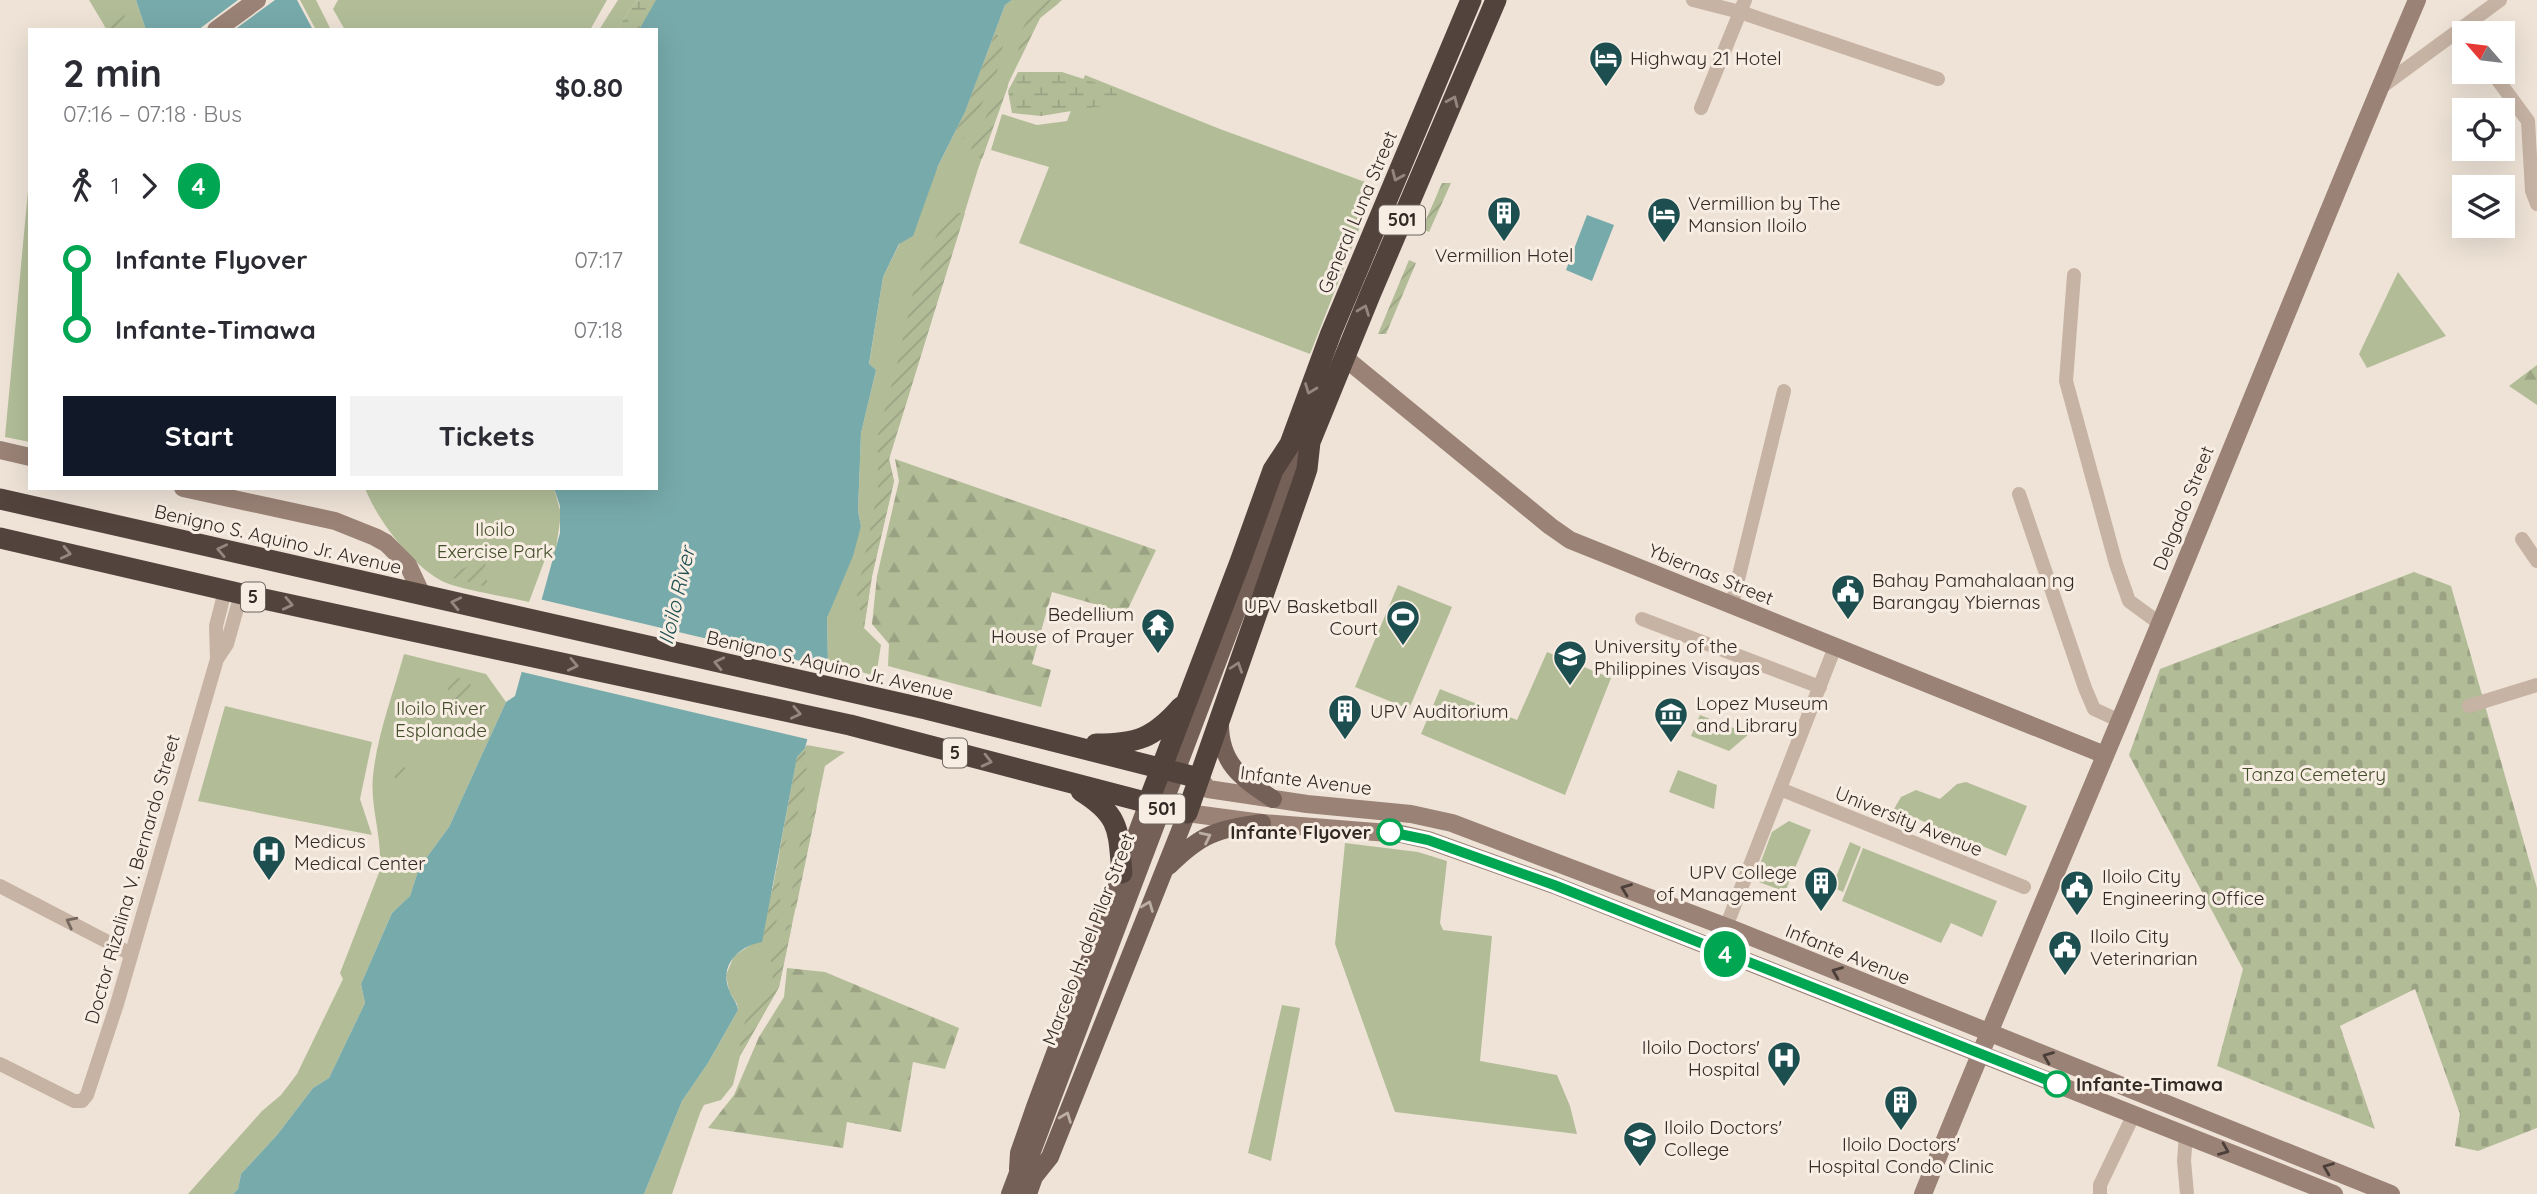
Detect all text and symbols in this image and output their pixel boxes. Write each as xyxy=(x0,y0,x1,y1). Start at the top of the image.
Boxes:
north arrow xyxy=(2452,21,2515,84)
map controls xyxy=(2452,21,2515,238)
hotel icon: Highway 21 Hotel xyxy=(1587,39,1625,88)
place label: Highway 21 Hotel xyxy=(1630,46,1782,70)
text: 2 min xyxy=(63,49,162,97)
text: $0.80 xyxy=(555,71,623,104)
one-way arrow xyxy=(1445,96,1459,108)
button: locate xyxy=(2452,98,2515,161)
text: 07:16 – 07:18 · Bus xyxy=(63,99,242,128)
street label: General Luna Street xyxy=(1312,127,1402,297)
icon: walk xyxy=(63,167,101,205)
icon: forward xyxy=(130,167,168,205)
one-way arrow xyxy=(1391,169,1405,181)
text: 1 xyxy=(111,171,120,200)
text: 4 xyxy=(192,171,206,201)
button: layers xyxy=(2452,175,2515,238)
place label: Vermillion by The Mansion Iloilo xyxy=(1688,191,1841,237)
building icon: Vermillion Hotel xyxy=(1485,194,1523,243)
hotel icon: Vermillion by The Mansion Iloilo xyxy=(1645,195,1683,244)
road number: 501 xyxy=(1379,205,1425,234)
text: Infante Flyover xyxy=(115,243,308,276)
place label: Vermillion Hotel xyxy=(1435,243,1573,267)
text: 07:17 xyxy=(574,245,623,274)
one-way arrow xyxy=(1355,305,1369,317)
text: Infante-Timawa xyxy=(115,313,316,346)
text: 07:18 xyxy=(574,315,623,344)
one-way arrow xyxy=(1305,382,1319,394)
button: Start xyxy=(63,396,336,476)
button: Tickets xyxy=(350,396,623,476)
street label: Delgado Street xyxy=(2147,442,2219,574)
street label: Benigno S. Aquino Jr. Avenue xyxy=(152,499,404,579)
park label: Iloilo Exercise Park xyxy=(437,517,553,563)
street label: Ybiernas Street xyxy=(1645,538,1777,610)
water label: Iloilo River xyxy=(652,541,701,647)
one-way arrow xyxy=(216,543,228,558)
one-way arrow xyxy=(60,545,72,560)
place label: Bahay Pamahalaan ng Barangay Ybiernas xyxy=(1872,568,2075,614)
public building icon: Bahay Pamahalaan ng Barangay Ybiernas xyxy=(1829,572,1867,621)
road number: 5 xyxy=(241,582,265,612)
place label: UPV Basketball Court xyxy=(1244,594,1378,640)
one-way arrow xyxy=(282,596,294,611)
one-way arrow xyxy=(450,597,462,611)
sports icon: UPV Basketball Court xyxy=(1384,598,1422,647)
place label: Bedellium House of Prayer xyxy=(991,602,1135,648)
temple icon: Bedellium House of Prayer xyxy=(1139,606,1177,655)
street label: Benigno S. Aquino Jr. Avenue xyxy=(704,625,956,705)
place label: University of the Philippines Visayas xyxy=(1594,634,1760,680)
school or university icon: University of the Philippines Visayas xyxy=(1551,638,1589,687)
one-way arrow xyxy=(567,657,579,672)
one-way arrow xyxy=(713,657,725,672)
one-way arrow xyxy=(1229,661,1243,674)
place label: Lopez Museum and Library xyxy=(1696,691,1828,737)
building icon: UPV Auditorium xyxy=(1326,692,1364,741)
museum icon: Lopez Museum and Library xyxy=(1652,695,1690,744)
park label: Iloilo River Esplanade xyxy=(395,696,487,742)
place label: UPV Auditorium xyxy=(1370,699,1509,723)
one-way arrow xyxy=(790,705,802,719)
street label: Doctor Rizalina V. Bernardo Street xyxy=(79,731,185,1027)
road number: 5 xyxy=(943,738,967,768)
one-way arrow xyxy=(981,753,993,768)
street label: Infante Avenue xyxy=(1239,760,1373,800)
park label: Tanza Cemetery xyxy=(2242,762,2386,786)
street label: University Avenue xyxy=(1832,780,1986,862)
road number: 501 xyxy=(1139,794,1185,824)
marker: Infante Flyover xyxy=(1377,819,1403,845)
place label: Infante Flyover xyxy=(1230,820,1371,844)
place label: Medicus Medical Center xyxy=(294,829,426,875)
street label: Marcelo H. del Pilar Street xyxy=(1036,829,1140,1049)
one-way arrow xyxy=(1199,831,1211,845)
hospital icon: Medicus Medical Center xyxy=(250,833,288,882)
place label: UPV College of Management xyxy=(1656,860,1797,906)
building icon: UPV College of Management xyxy=(1802,864,1840,913)
place label: Iloilo City Engineering Office xyxy=(2102,864,2264,910)
public building icon: Iloilo City Engineering Office xyxy=(2058,868,2096,917)
one-way arrow xyxy=(1620,883,1632,897)
one-way arrow xyxy=(1140,900,1154,912)
one-way arrow xyxy=(66,917,78,931)
street label: Infante Avenue xyxy=(1782,918,1914,990)
place label: Iloilo City Veterinarian xyxy=(2090,924,2198,970)
public building icon: Iloilo City Veterinarian xyxy=(2046,928,2084,977)
line badge: 4 xyxy=(1702,931,1748,977)
text: 4 xyxy=(1718,939,1732,969)
one-way arrow xyxy=(1832,966,1845,980)
place label: Iloilo Doctors' Hospital xyxy=(1642,1035,1760,1081)
hospital icon: Iloilo Doctors' Hospital xyxy=(1765,1039,1803,1088)
one-way arrow xyxy=(2043,1052,2055,1066)
marker: Infante-Timawa xyxy=(2044,1071,2070,1097)
place label: Infante-Timawa xyxy=(2076,1072,2223,1096)
building icon: Iloilo Doctors' Hospital Condo Clinic xyxy=(1882,1083,1920,1132)
one-way arrow xyxy=(1057,1112,1071,1124)
place label: Iloilo Doctors' College xyxy=(1664,1115,1782,1161)
school or university icon: Iloilo Doctors' College xyxy=(1621,1119,1659,1168)
place label: Iloilo Doctors' Hospital Condo Clinic xyxy=(1808,1132,1994,1178)
one-way arrow xyxy=(2217,1141,2229,1155)
one-way arrow xyxy=(2323,1162,2335,1176)

